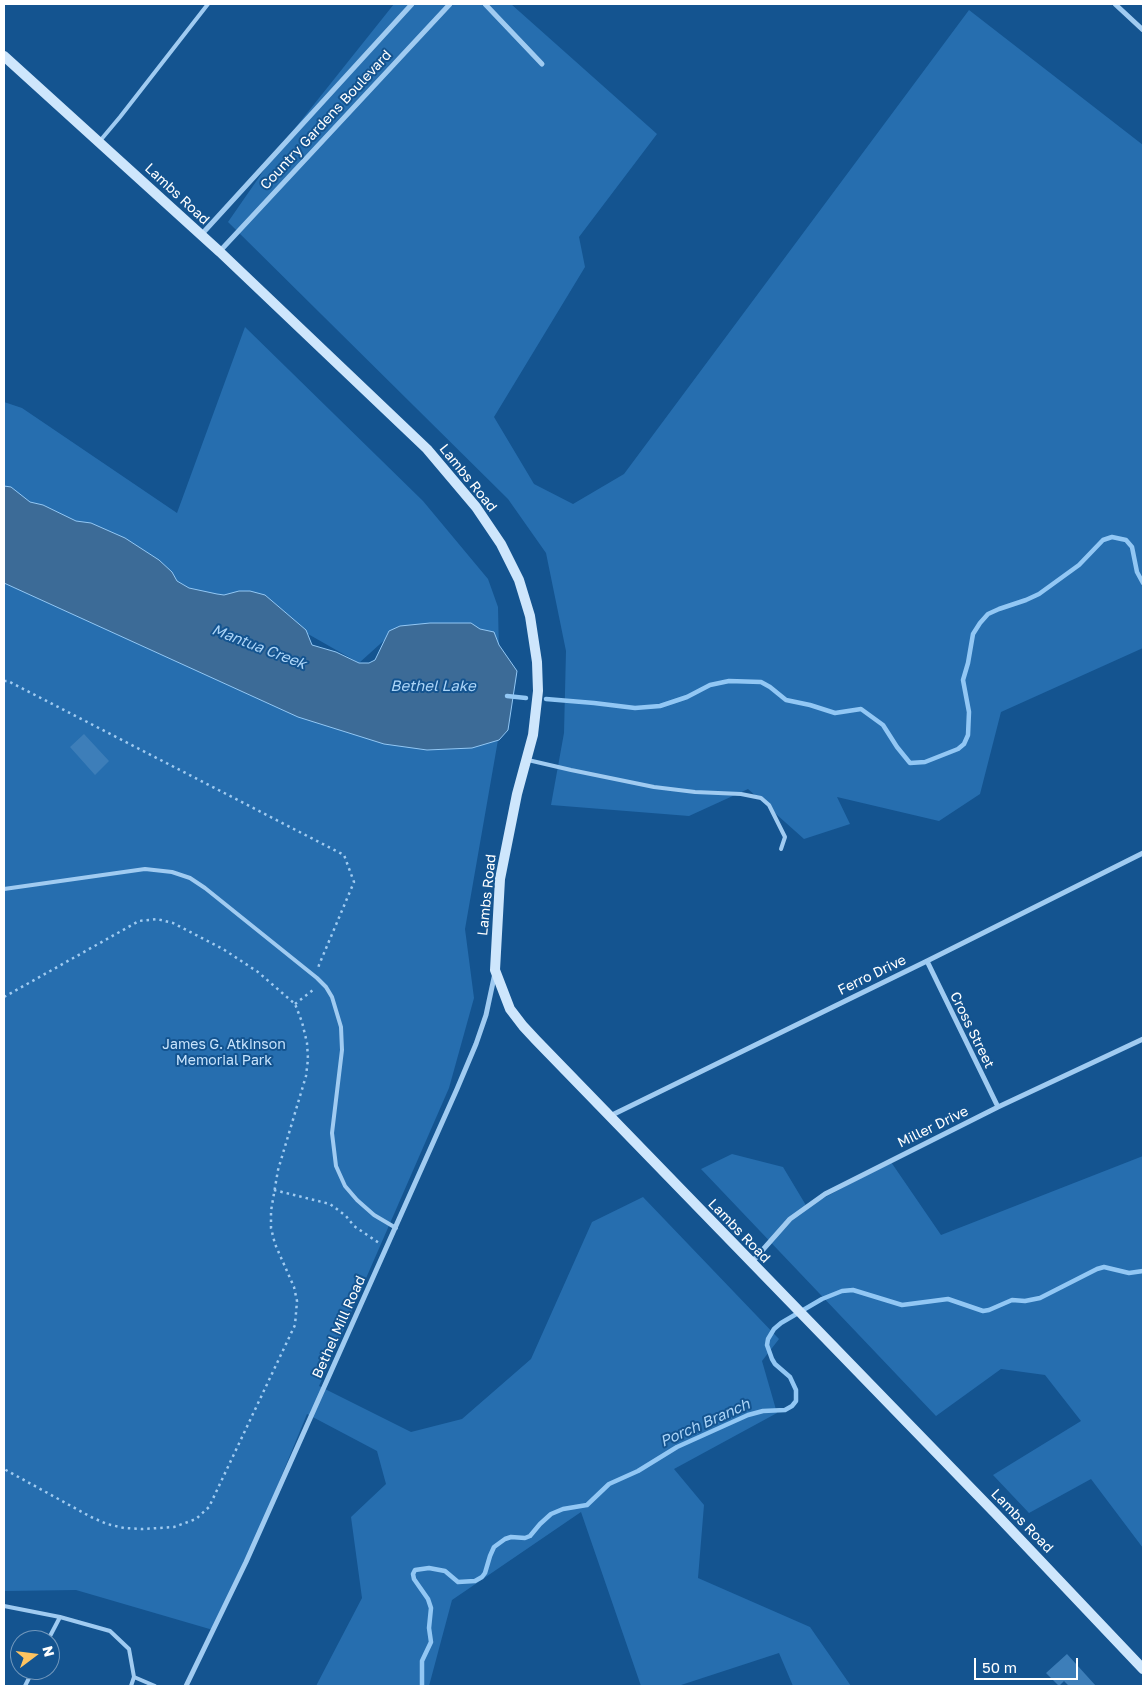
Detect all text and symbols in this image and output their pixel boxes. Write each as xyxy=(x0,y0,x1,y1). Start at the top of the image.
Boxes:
street label: Country Gardens Boulevard xyxy=(257,47,395,193)
street label: Lambs Road xyxy=(141,160,213,228)
street label: Lambs Road xyxy=(436,441,500,515)
water label: Mantua Creek xyxy=(209,621,309,673)
water label: Bethel Lake xyxy=(390,677,476,695)
street label: Lambs Road xyxy=(474,853,500,937)
street label: Ferro Drive xyxy=(835,951,909,999)
street label: Cross Street xyxy=(946,989,998,1071)
park label: James G. Atkinson Memorial Park xyxy=(162,1037,286,1070)
street label: Miller Drive xyxy=(895,1103,971,1151)
street label: Lambs Road xyxy=(704,1196,774,1266)
street label: Bethel Mill Road xyxy=(309,1273,369,1381)
water label: Porch Branch xyxy=(657,1395,753,1451)
street label: Lambs Road xyxy=(987,1486,1057,1556)
north arrow xyxy=(10,1630,60,1680)
text: N xyxy=(39,1644,59,1659)
scale bar xyxy=(977,1648,1081,1680)
text: 50 m xyxy=(982,1658,1017,1676)

